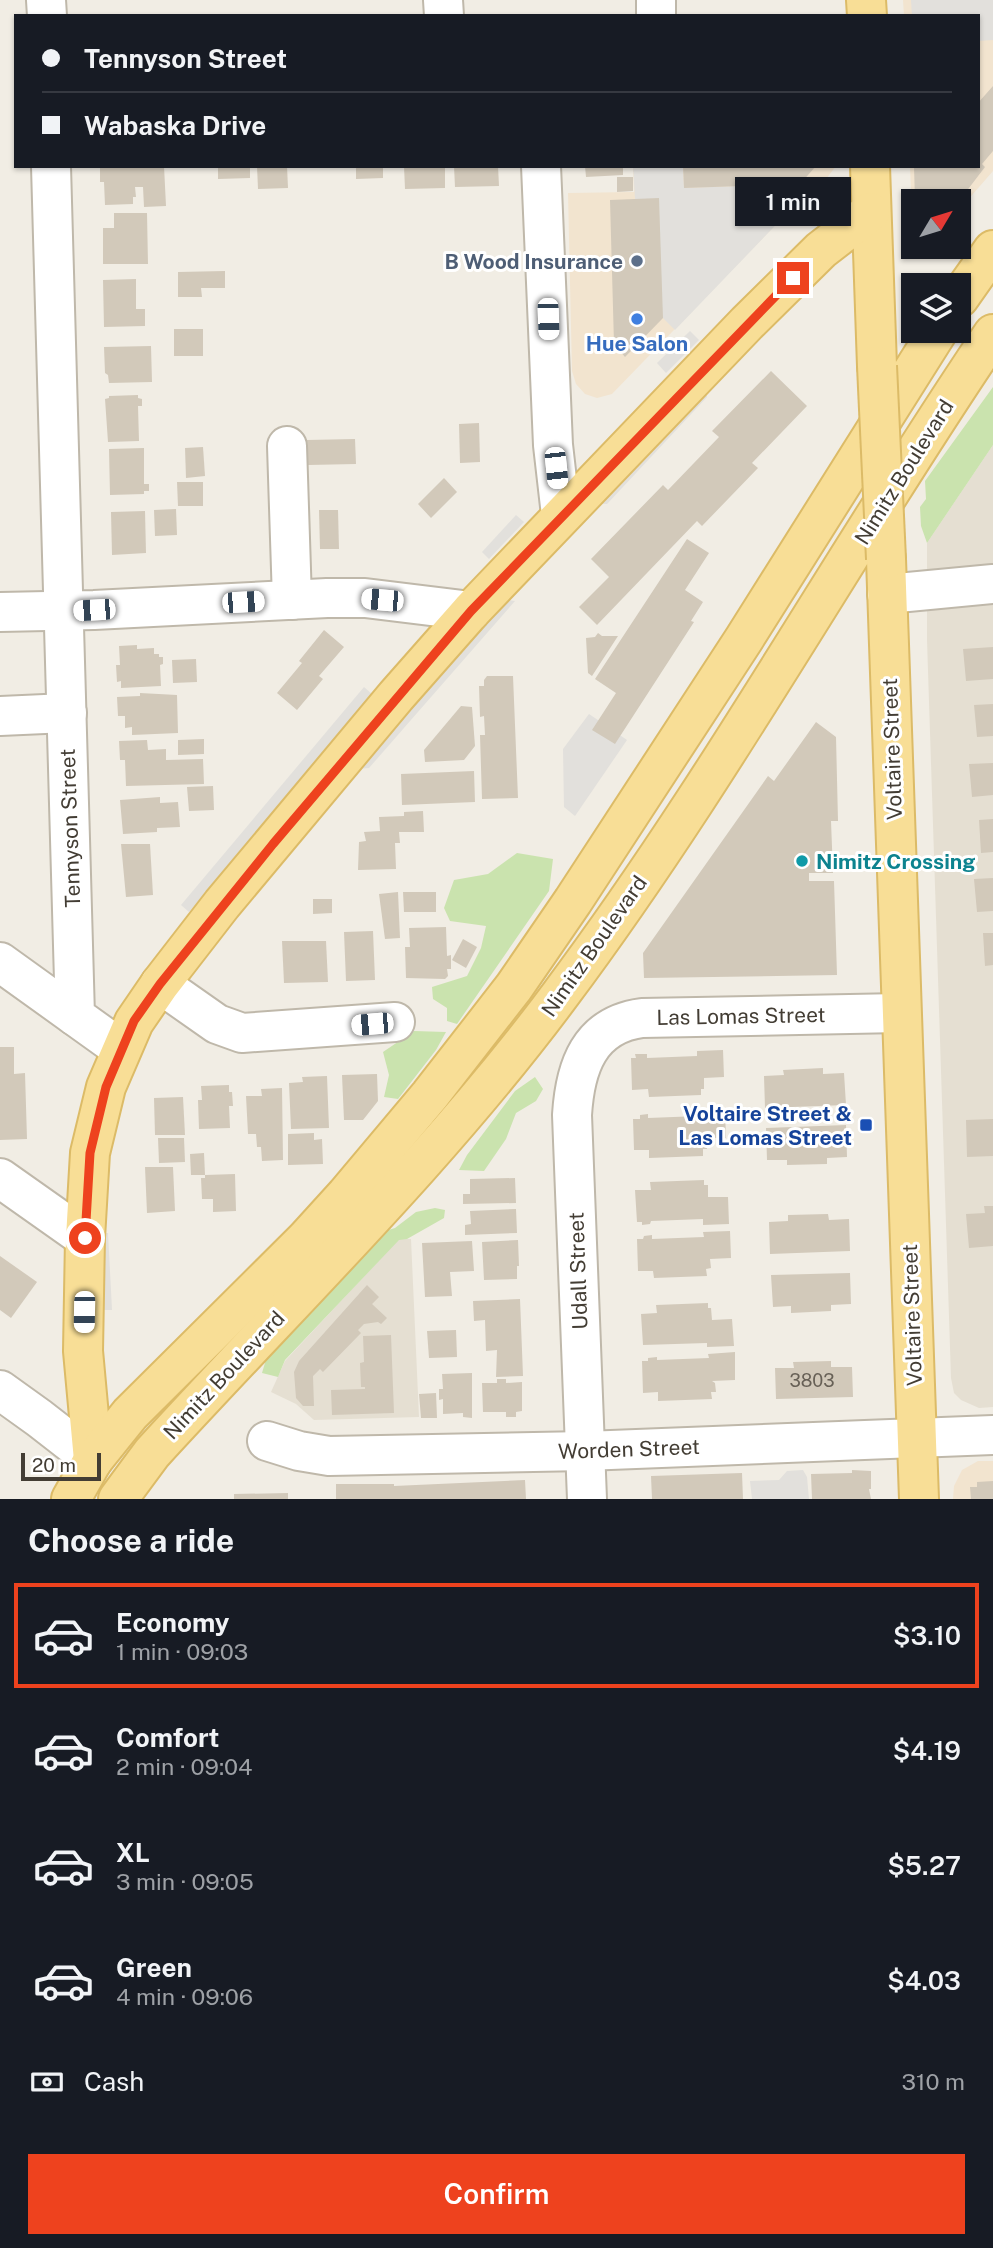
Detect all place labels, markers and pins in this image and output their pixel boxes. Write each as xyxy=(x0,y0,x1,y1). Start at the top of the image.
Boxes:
place label: B Wood Insurance xyxy=(445,249,623,274)
marker: B Wood Insurance xyxy=(629,253,645,269)
marker: Hue Salon xyxy=(629,311,645,327)
place label: Hue Salon xyxy=(586,331,688,356)
place label: Nimitz Crossing xyxy=(816,849,976,874)
marker: Nimitz Crossing xyxy=(794,853,810,869)
place label: Voltaire Street & Las Lomas Street xyxy=(678,1101,852,1150)
marker: Voltaire Street & Las Lomas Street xyxy=(858,1117,874,1133)

